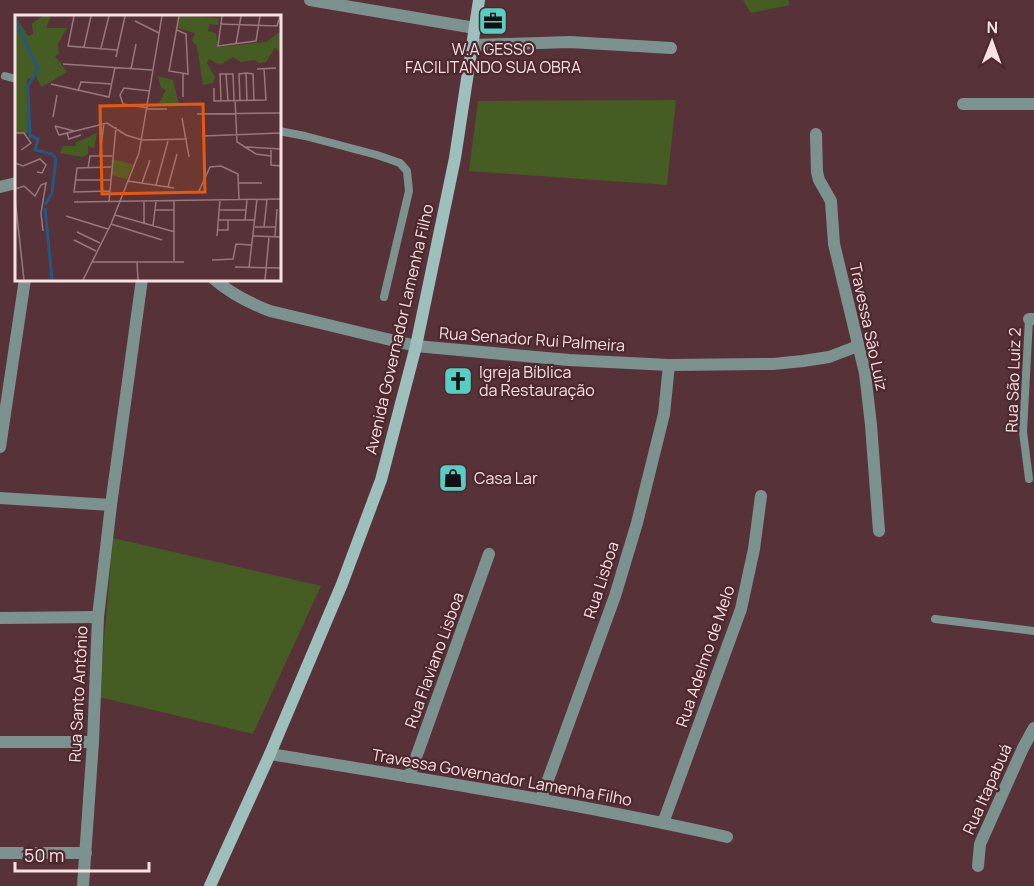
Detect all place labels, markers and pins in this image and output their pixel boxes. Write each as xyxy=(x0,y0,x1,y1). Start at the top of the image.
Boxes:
office icon: W.A GESSO FACILITANDO SUA OBRA xyxy=(477,5,509,37)
place label: W.A GESSO FACILITANDO SUA OBRA xyxy=(405,38,581,78)
place label: Igreja Bíblica da Restauração xyxy=(479,361,595,401)
church icon: Igreja Bíblica da Restauração xyxy=(442,365,474,397)
shop icon: Casa Lar xyxy=(437,462,469,494)
place label: Casa Lar xyxy=(474,467,538,489)

